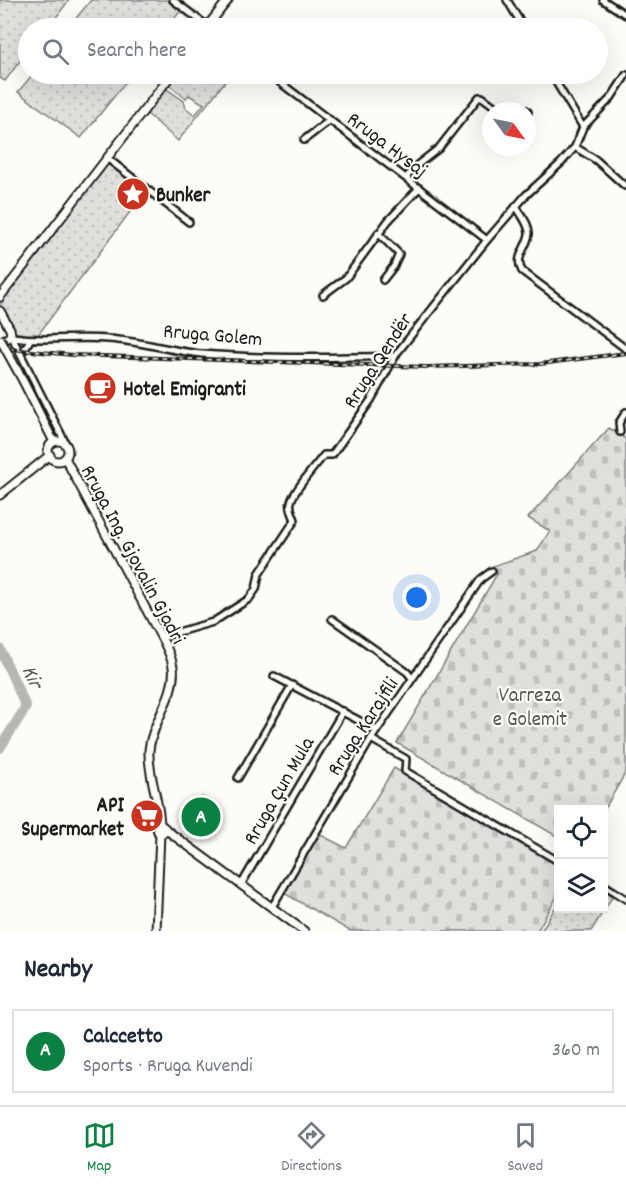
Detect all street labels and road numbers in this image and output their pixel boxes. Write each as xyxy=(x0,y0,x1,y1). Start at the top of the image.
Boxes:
street label: Rruga Hysaj xyxy=(339,106,433,187)
street label: Rruga Qendër xyxy=(337,308,422,415)
street label: Rruga Golem xyxy=(162,318,264,356)
street label: Rruga Ing. Gjovalin Gjadri xyxy=(71,460,191,651)
street label: Rruga Karajfili xyxy=(321,672,408,783)
street label: Rruga Çun Mula xyxy=(237,731,324,851)

